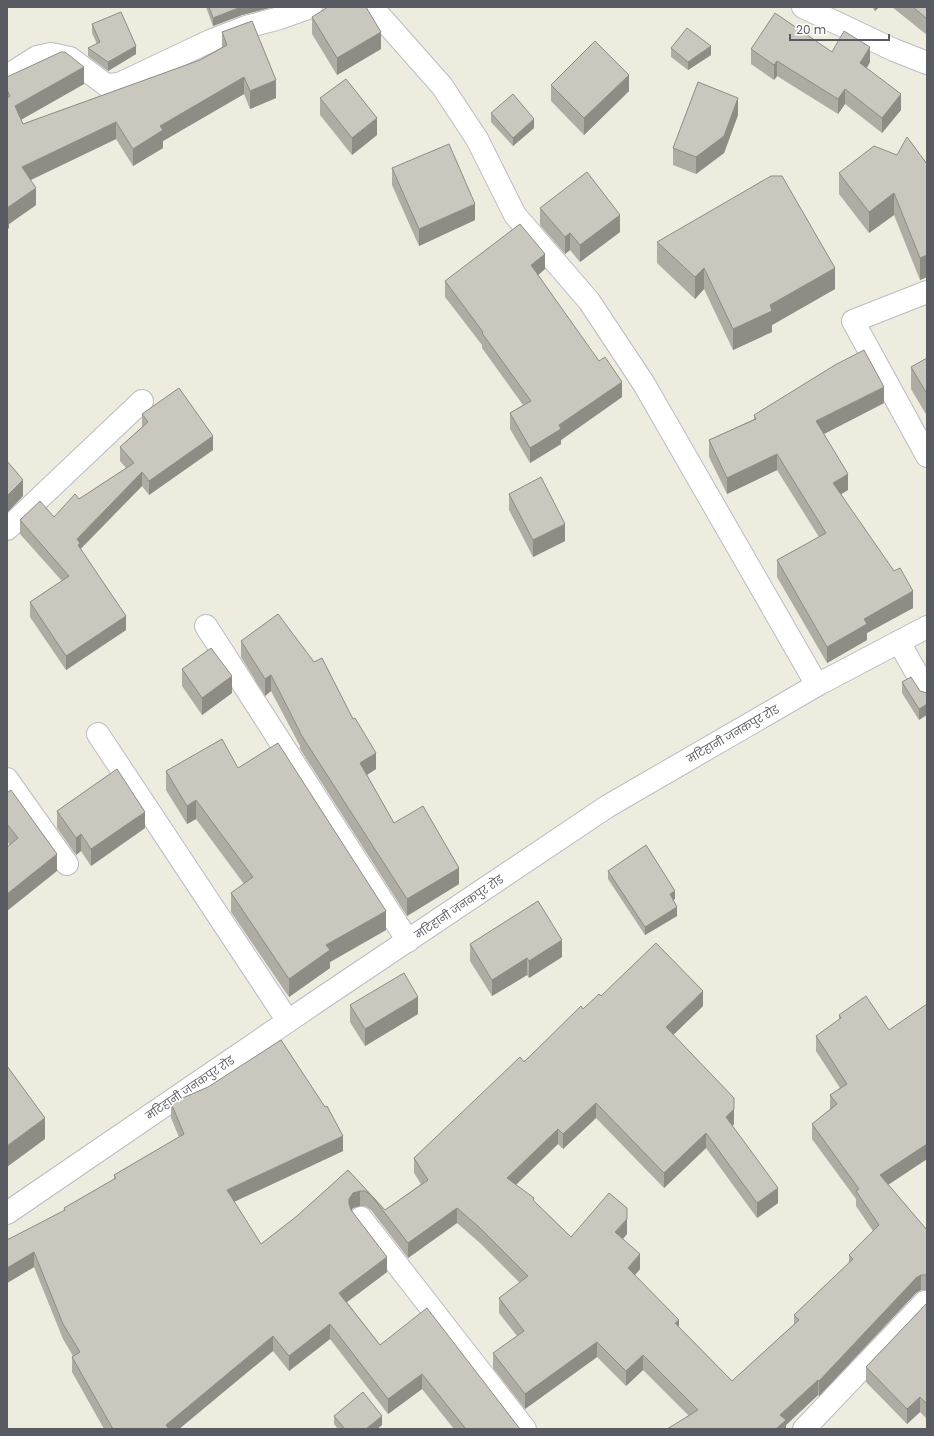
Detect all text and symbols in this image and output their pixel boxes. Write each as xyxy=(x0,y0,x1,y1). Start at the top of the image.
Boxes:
scale bar xyxy=(790,16,889,42)
text: 20 m xyxy=(796,21,826,38)
street label: मटिहानी जनकपुर रोड xyxy=(683,701,783,767)
street label: मटिहानी जनकपुर रोड xyxy=(411,871,507,943)
street label: मटिहानी जनकपुर रोड xyxy=(142,1052,238,1124)

